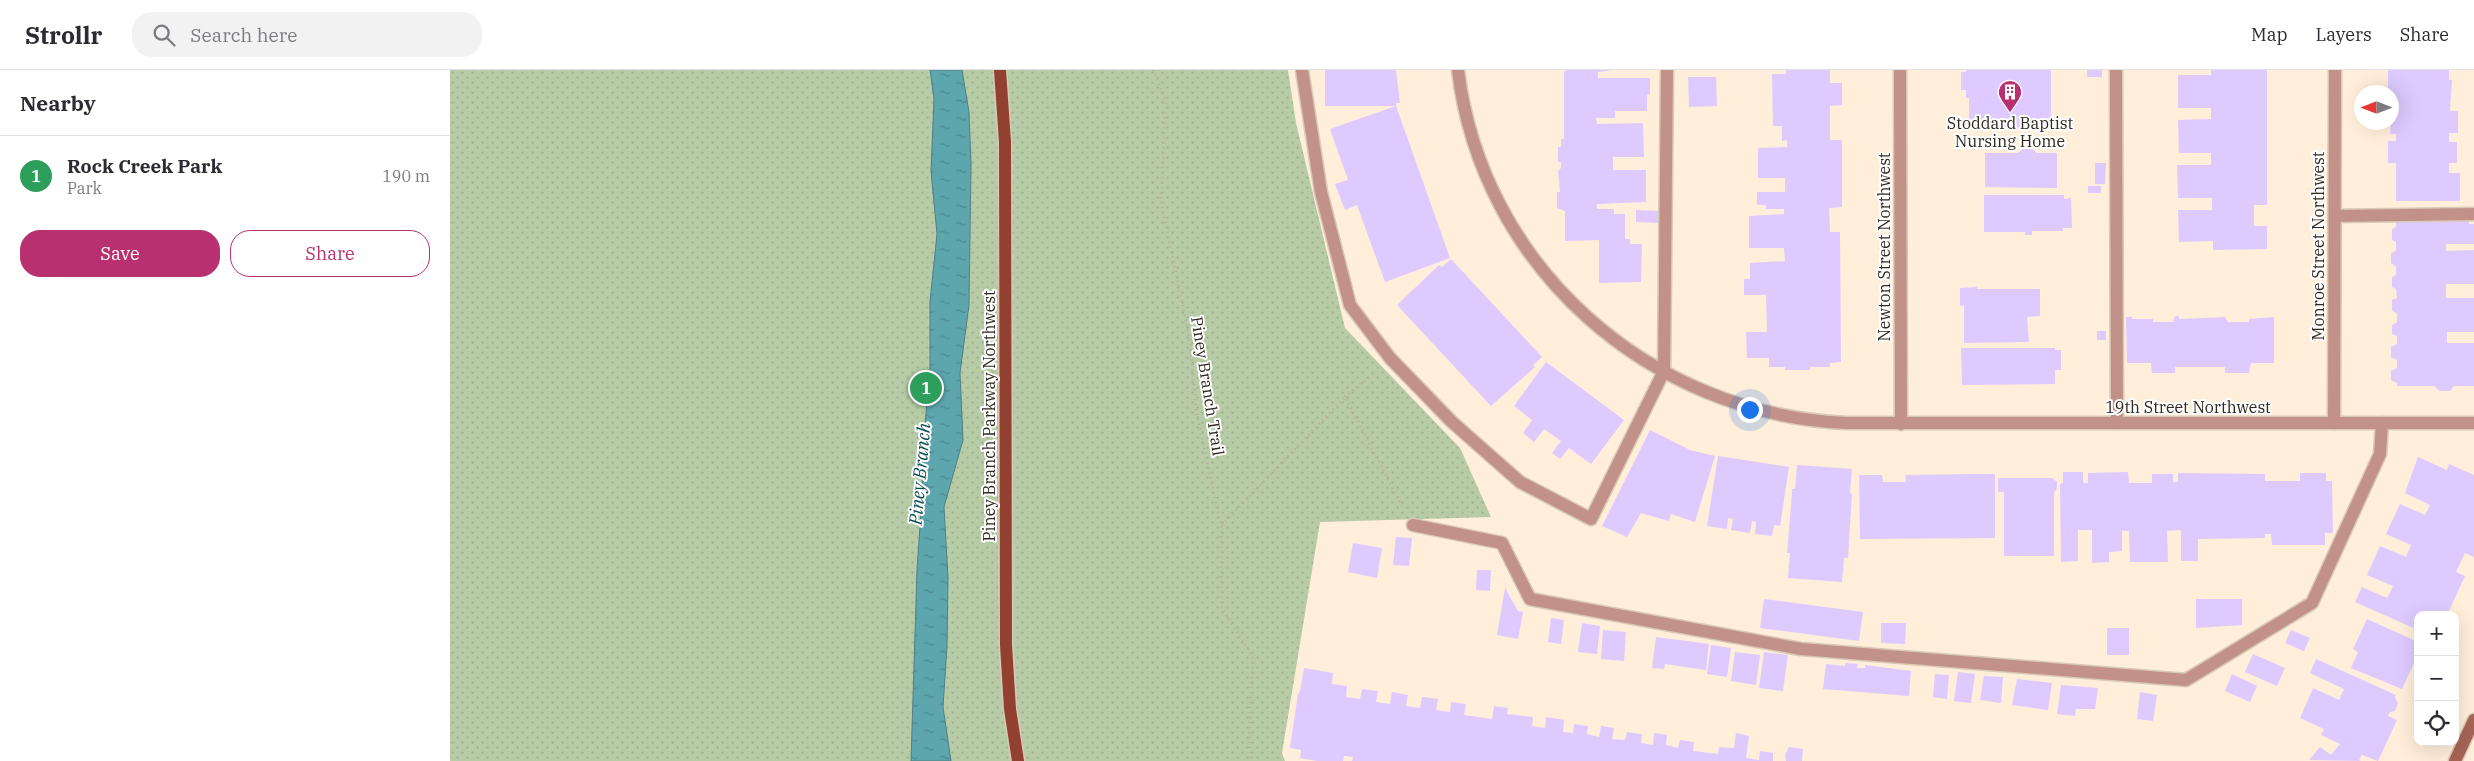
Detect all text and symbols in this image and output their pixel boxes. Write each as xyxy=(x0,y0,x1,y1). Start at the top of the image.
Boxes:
search box xyxy=(132,12,482,57)
text: Strollr xyxy=(25,19,102,51)
icon: search xyxy=(150,21,178,49)
text: Search here xyxy=(190,23,297,47)
text: Map xyxy=(2251,23,2288,46)
text: Layers xyxy=(2316,23,2372,46)
text: Share xyxy=(2400,23,2449,46)
building icon: Stoddard Baptist Nursing Home xyxy=(1997,79,2023,113)
north arrow xyxy=(2354,85,2399,130)
text: Nearby xyxy=(20,89,96,117)
place label: Stoddard Baptist Nursing Home xyxy=(1947,113,2073,151)
street label: Monroe Street Northwest xyxy=(2308,151,2328,340)
street label: Newton Street Northwest xyxy=(1874,152,1894,342)
text: Rock Creek Park xyxy=(67,154,222,178)
text: 1 xyxy=(31,166,41,186)
text: 190 m xyxy=(382,166,430,186)
text: Park xyxy=(67,178,102,198)
button: Save xyxy=(20,230,220,277)
button: Share xyxy=(230,230,430,277)
street label: Piney Branch Parkway Northwest xyxy=(979,290,999,542)
street label: Piney Branch Trail xyxy=(1187,315,1229,457)
pin: 1 xyxy=(910,369,942,407)
your location xyxy=(1737,397,1763,423)
street label: 19th Street Northwest xyxy=(2105,397,2271,417)
water label: Piney Branch xyxy=(903,422,935,527)
map controls xyxy=(2414,611,2459,746)
button: + xyxy=(2414,611,2459,656)
button: − xyxy=(2414,656,2459,701)
button: locate xyxy=(2414,701,2459,746)

